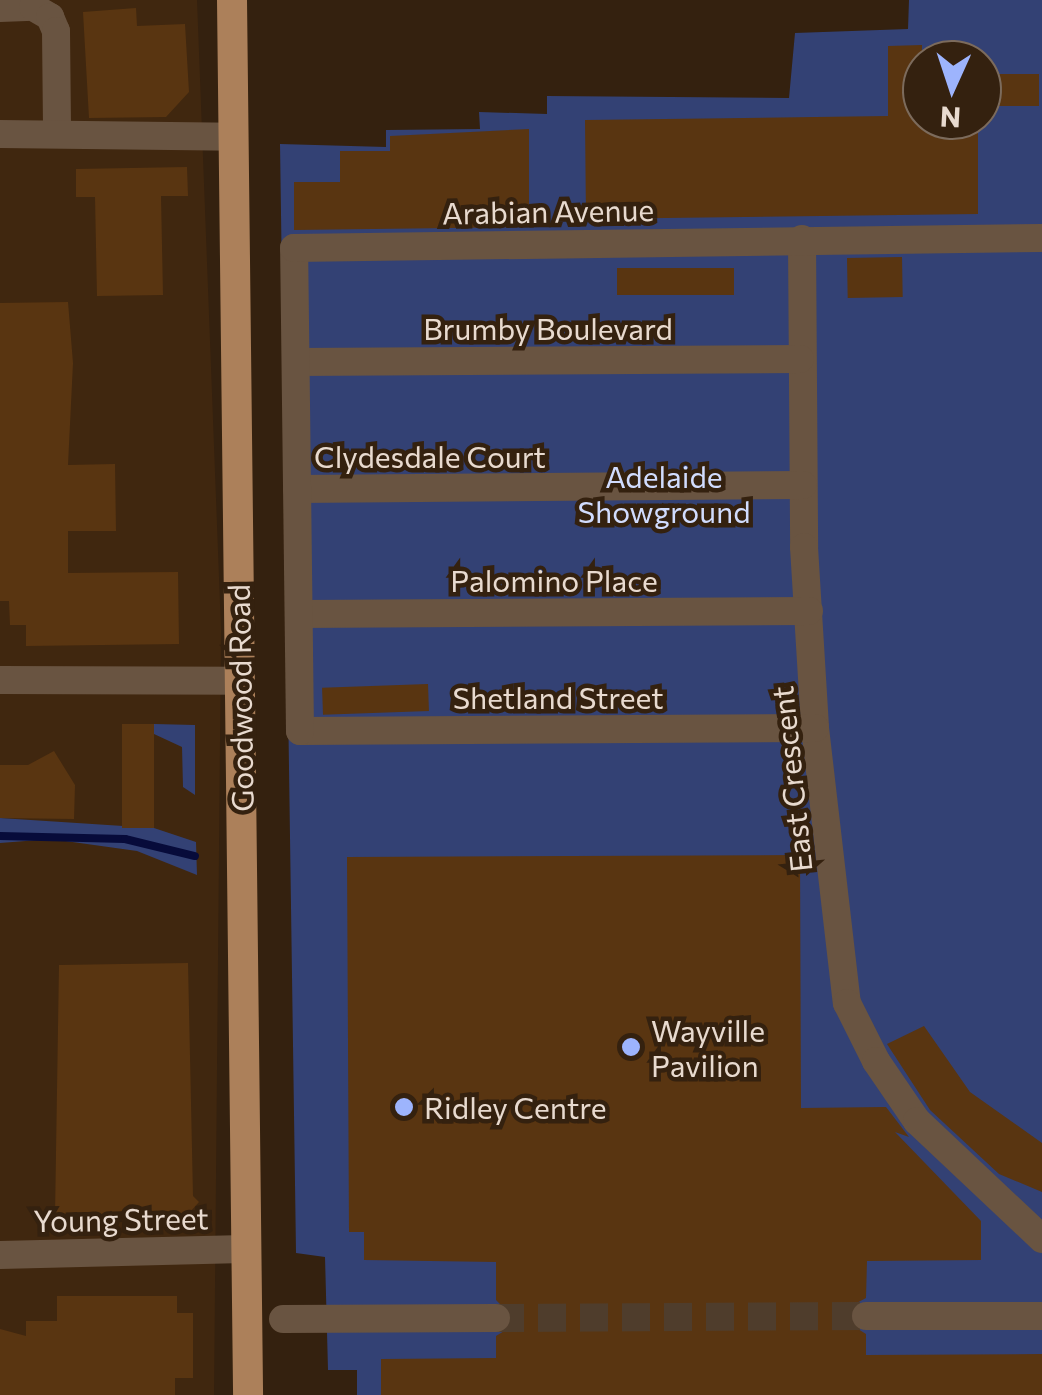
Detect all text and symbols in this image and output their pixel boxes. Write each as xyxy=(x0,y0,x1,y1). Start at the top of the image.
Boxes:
north arrow xyxy=(902,40,1002,140)
text: N xyxy=(939,100,962,135)
street label: Arabian Avenue xyxy=(442,191,654,231)
street label: Brumby Boulevard xyxy=(423,310,673,346)
street label: Clydesdale Court xyxy=(314,438,546,474)
park label: Adelaide Showground xyxy=(577,458,751,528)
street label: Palomino Place xyxy=(450,562,658,598)
street label: Goodwood Road xyxy=(220,584,260,812)
street label: Shetland Street xyxy=(452,679,664,715)
street label: East Crescent xyxy=(763,684,819,874)
place label: Wayville Pavilion xyxy=(651,1012,765,1082)
marker: Wayville Pavilion xyxy=(620,1036,642,1058)
place label: Ridley Centre xyxy=(424,1089,607,1125)
marker: Ridley Centre xyxy=(393,1096,415,1118)
street label: Young Street xyxy=(33,1199,209,1239)

